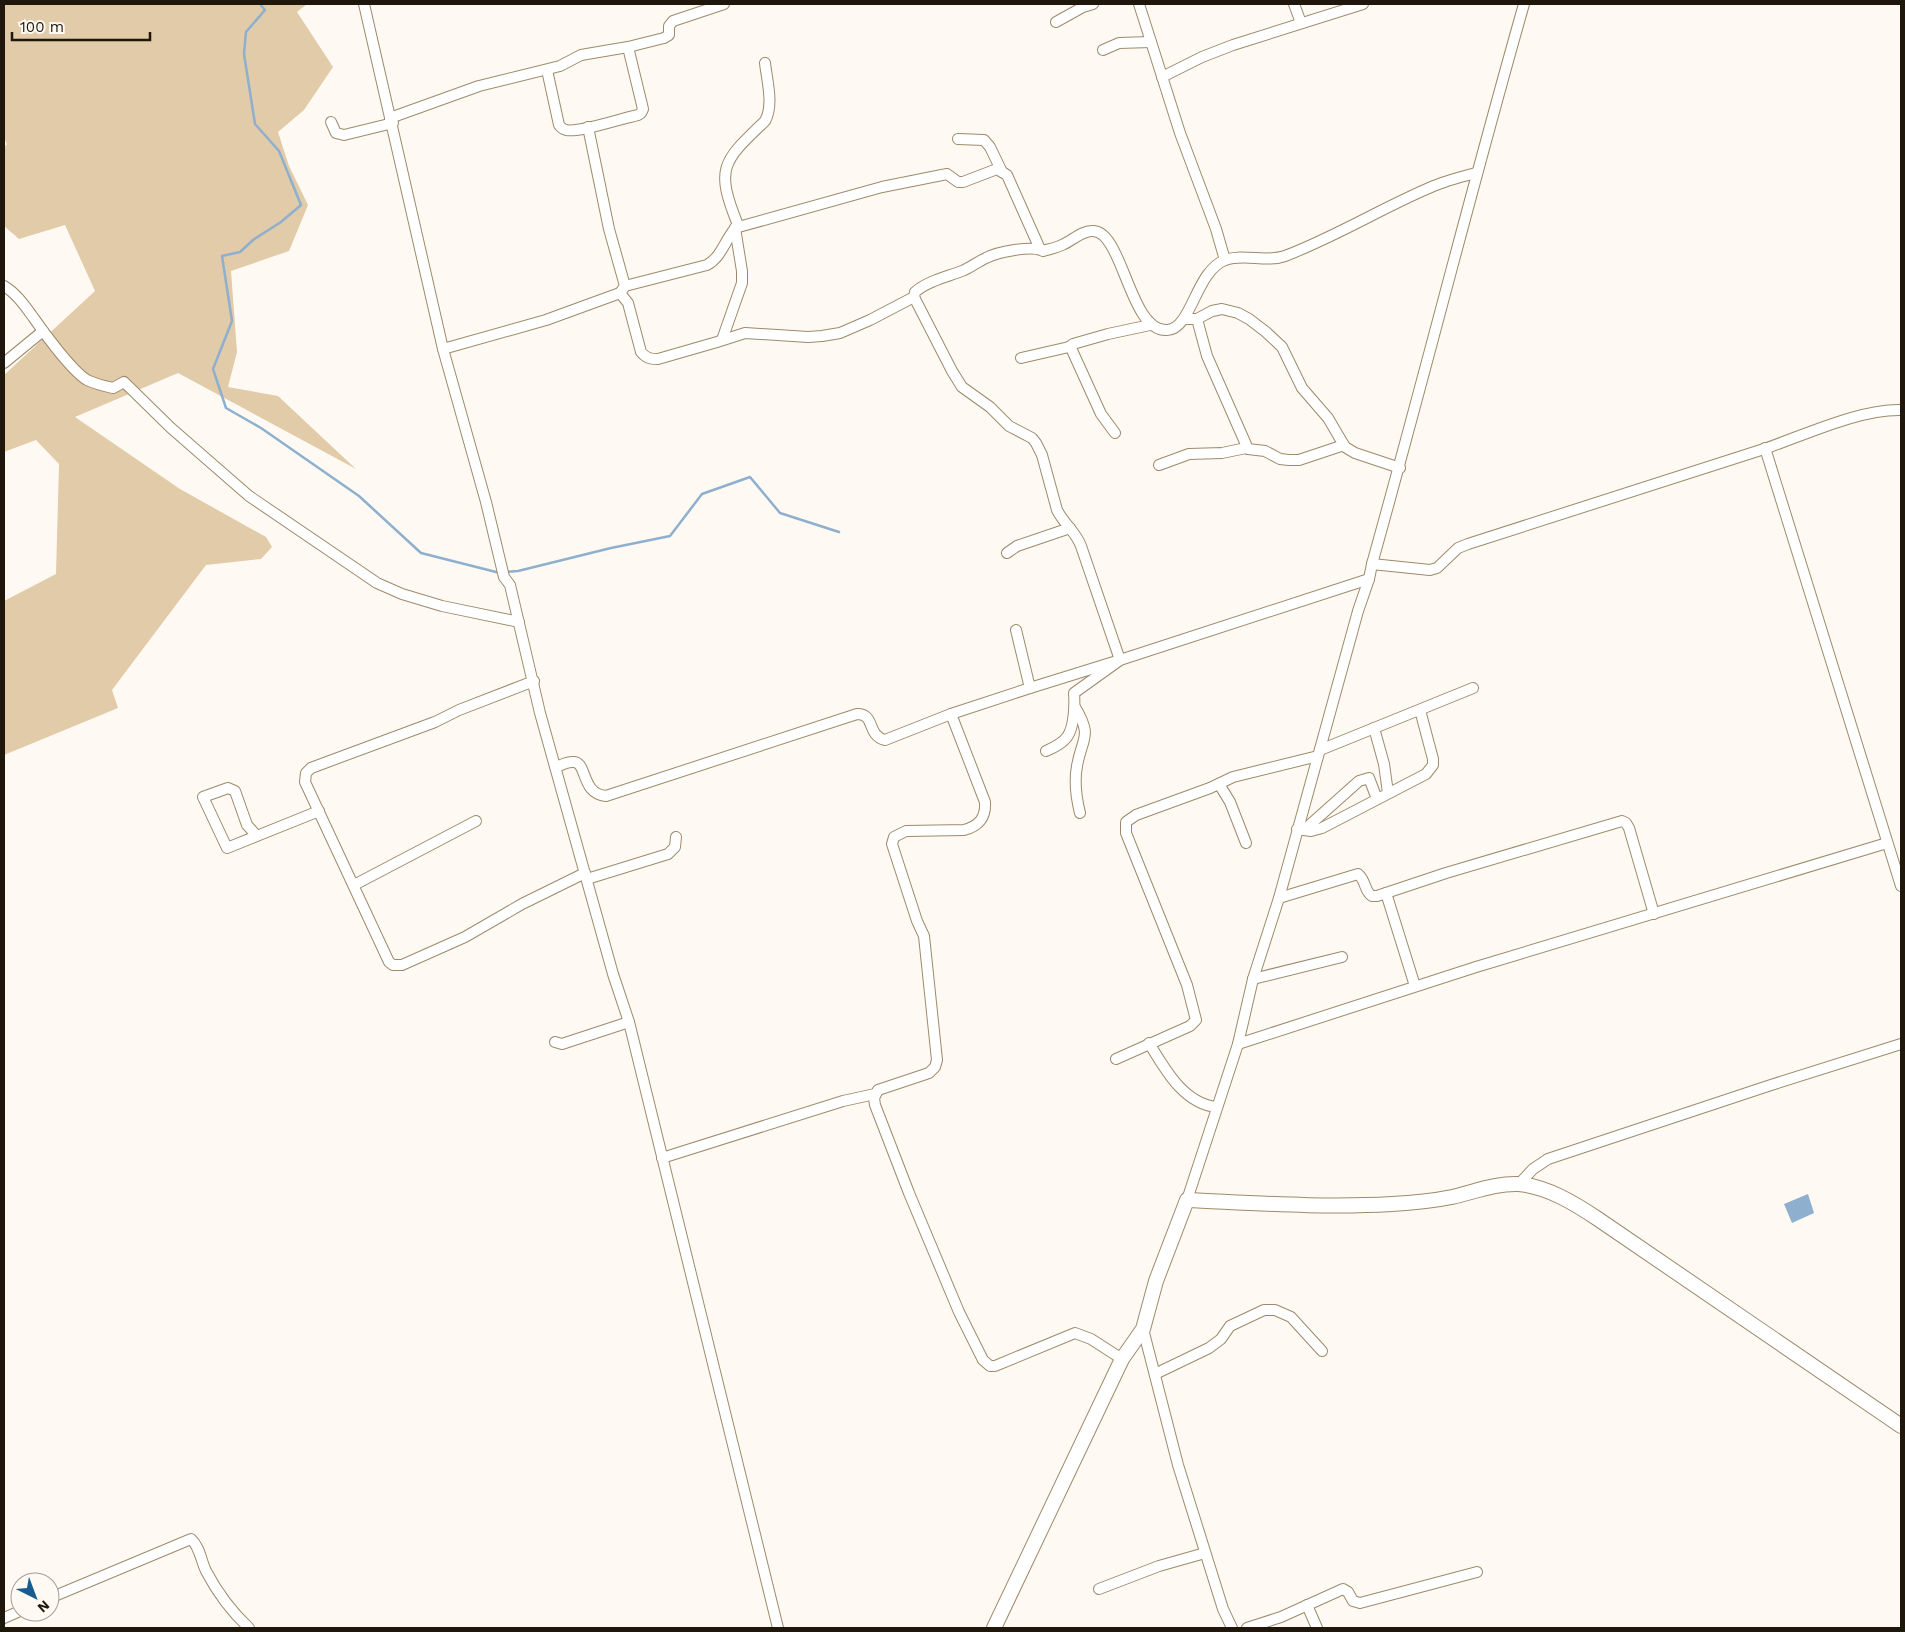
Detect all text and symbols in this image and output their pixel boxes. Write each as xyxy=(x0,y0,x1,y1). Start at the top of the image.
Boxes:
scale bar xyxy=(12,10,150,42)
text: 100 m xyxy=(20,18,64,36)
north arrow xyxy=(10,1572,60,1622)
text: N xyxy=(34,1597,53,1616)

